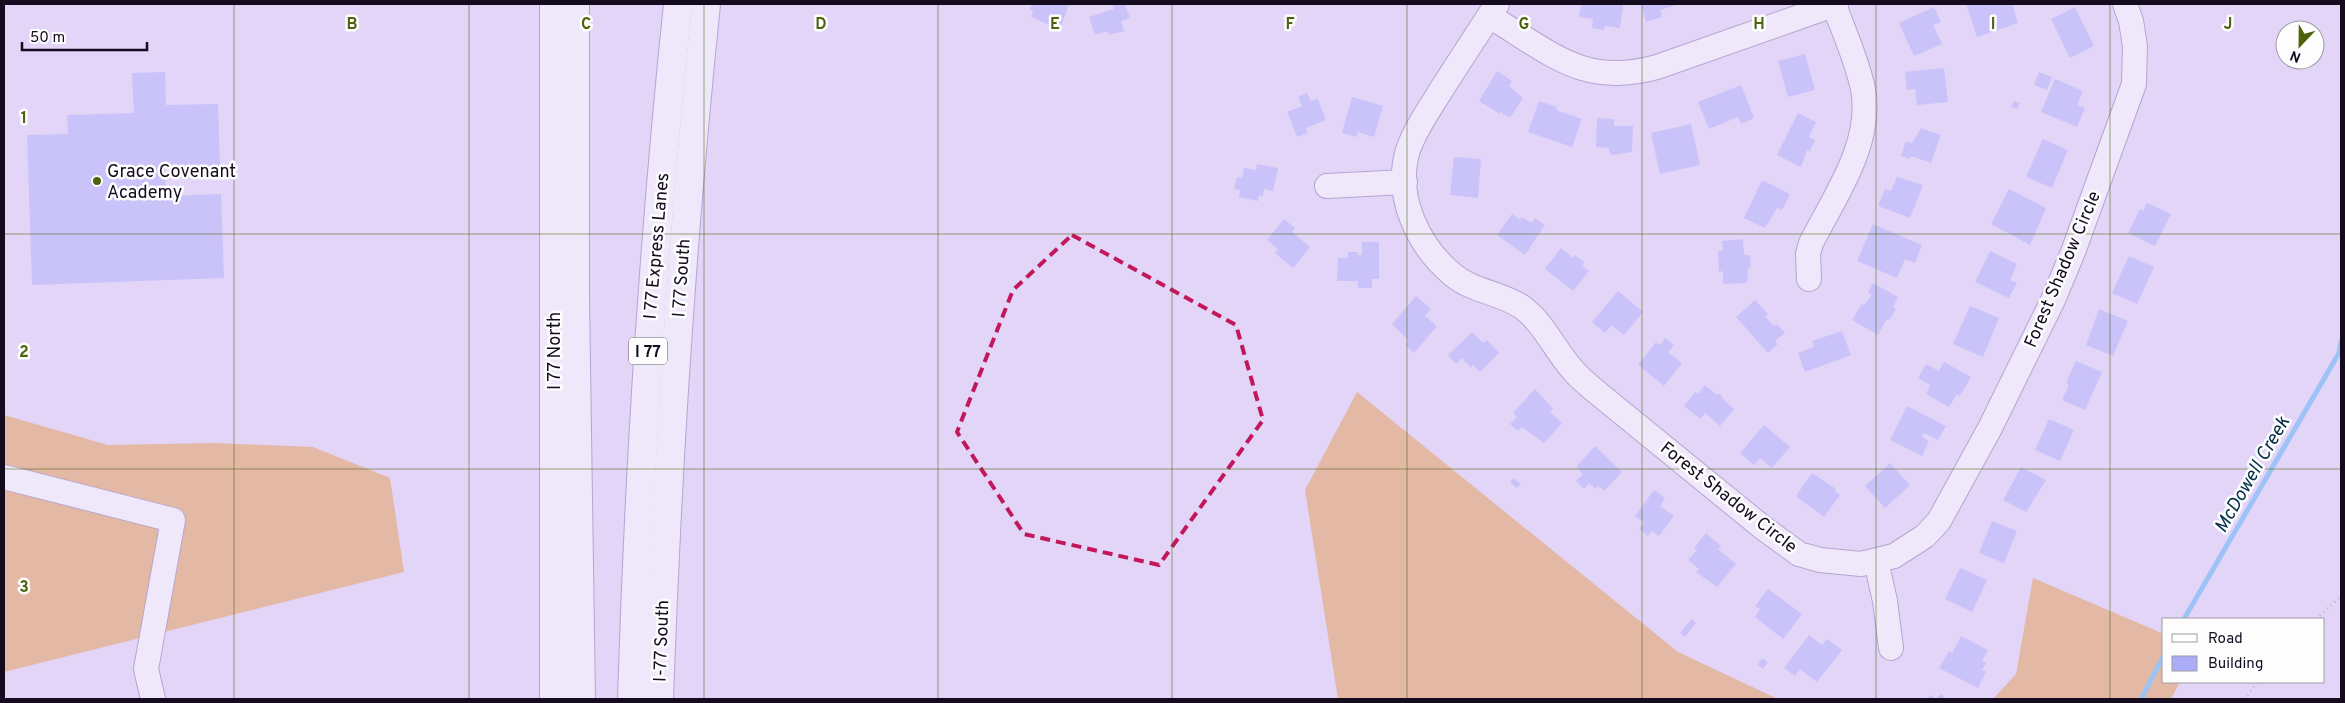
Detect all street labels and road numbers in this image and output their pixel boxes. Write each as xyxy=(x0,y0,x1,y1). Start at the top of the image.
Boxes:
street label: I 77 Express Lanes xyxy=(640,172,675,320)
street label: Forest Shadow Circle xyxy=(2020,188,2107,351)
street label: I 77 South xyxy=(668,238,697,318)
street label: I 77 North xyxy=(544,312,567,390)
road number: I 77 xyxy=(629,338,667,364)
street label: Forest Shadow Circle xyxy=(1655,437,1801,559)
street label: I-77 South xyxy=(650,600,675,683)

